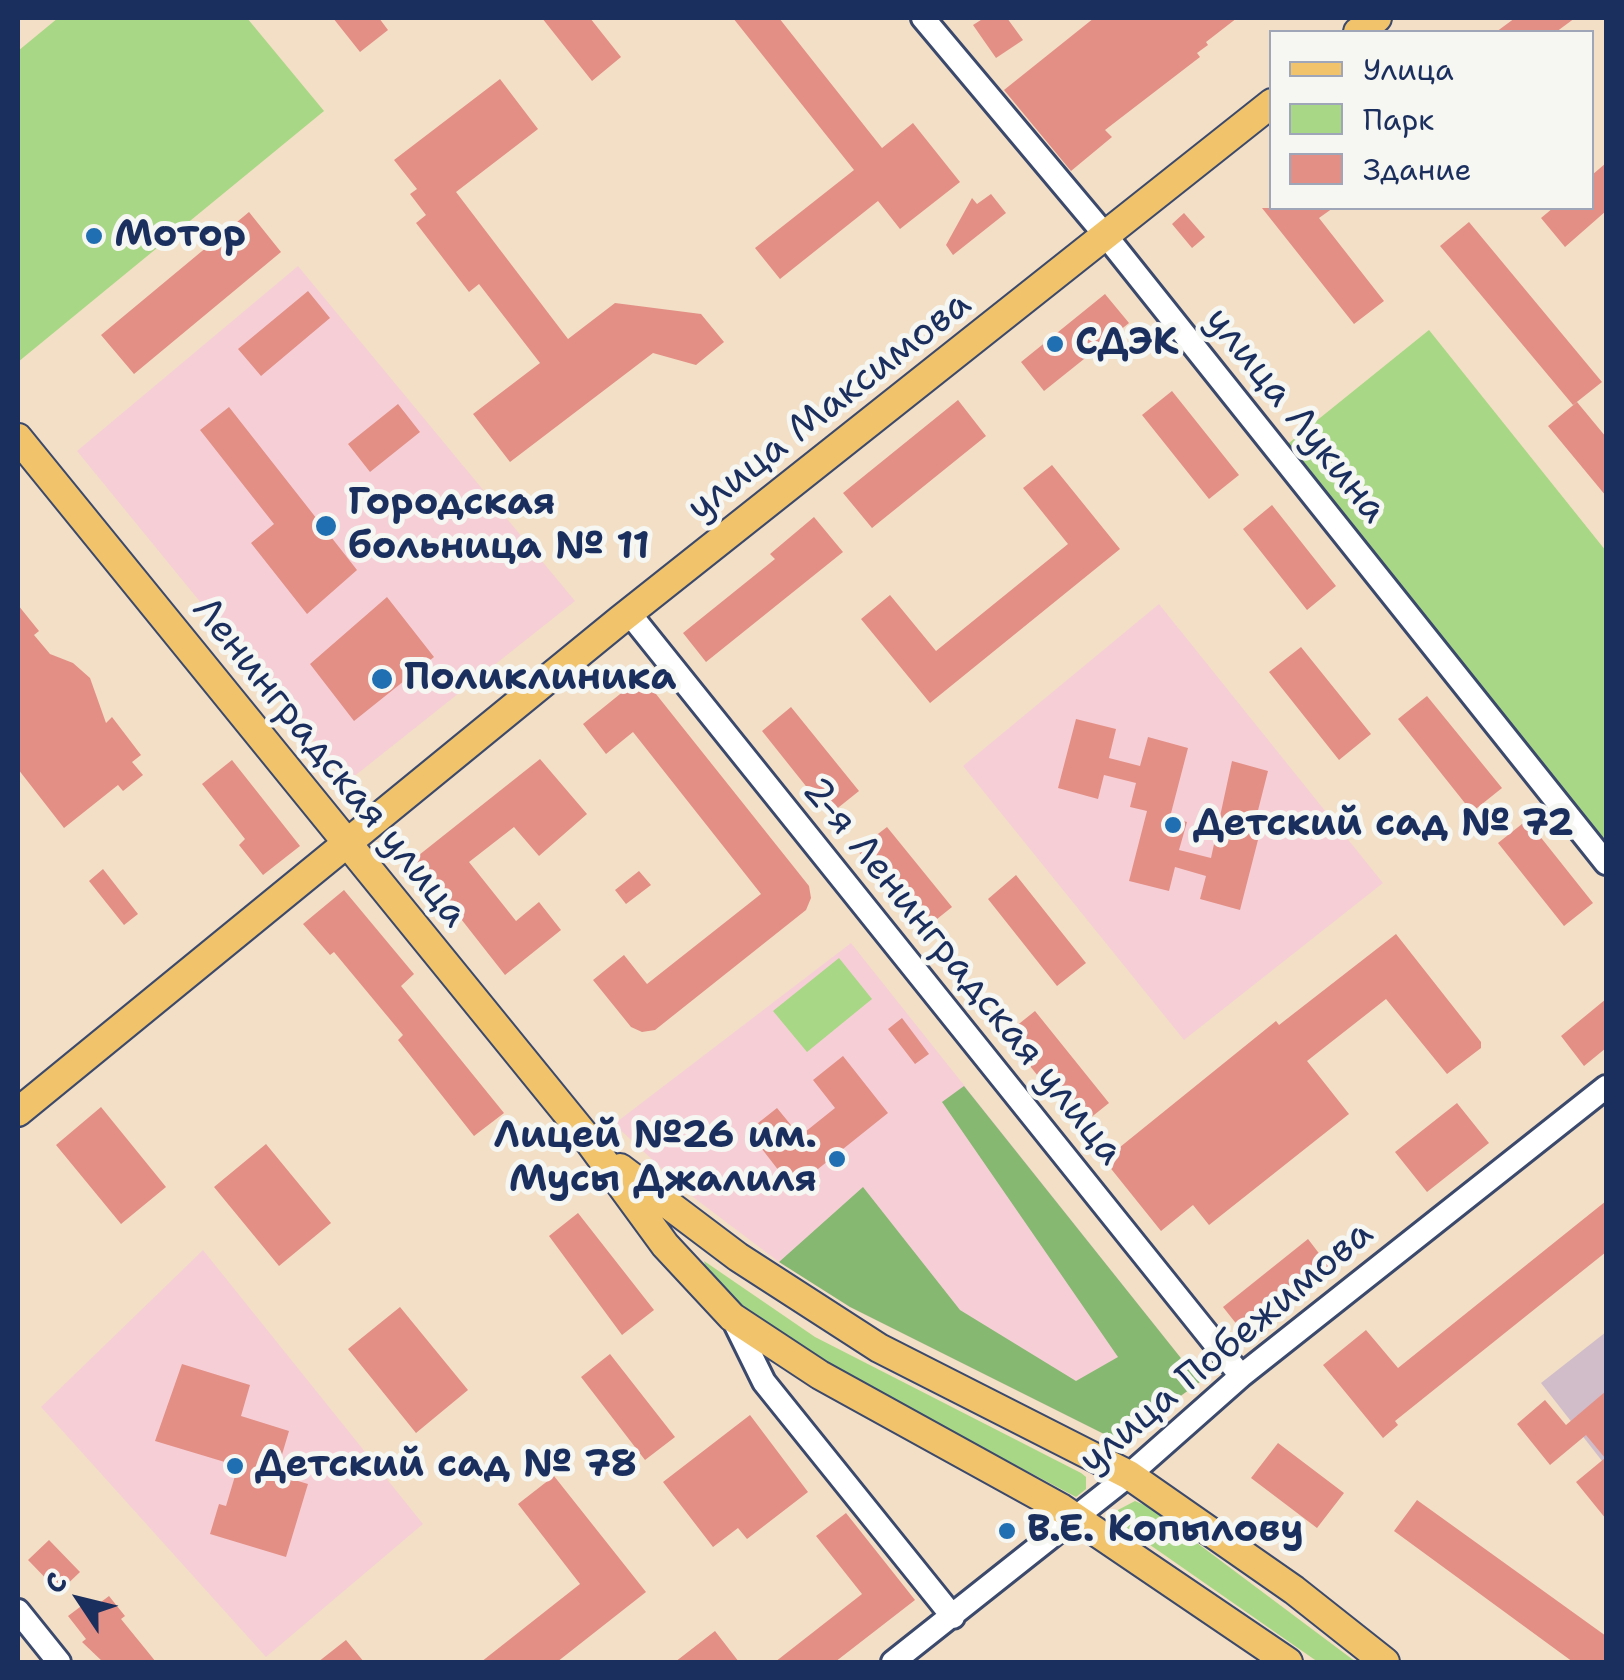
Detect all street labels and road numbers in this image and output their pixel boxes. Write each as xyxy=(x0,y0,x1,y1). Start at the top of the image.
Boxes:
street label: улица Максимова xyxy=(679,282,981,532)
street label: улица Лукина xyxy=(1194,299,1396,533)
street label: Ленинградская улица xyxy=(182,589,476,937)
street label: 2-я Ленинградская улица xyxy=(792,769,1132,1175)
street label: улица Побежимова xyxy=(1071,1212,1383,1484)

